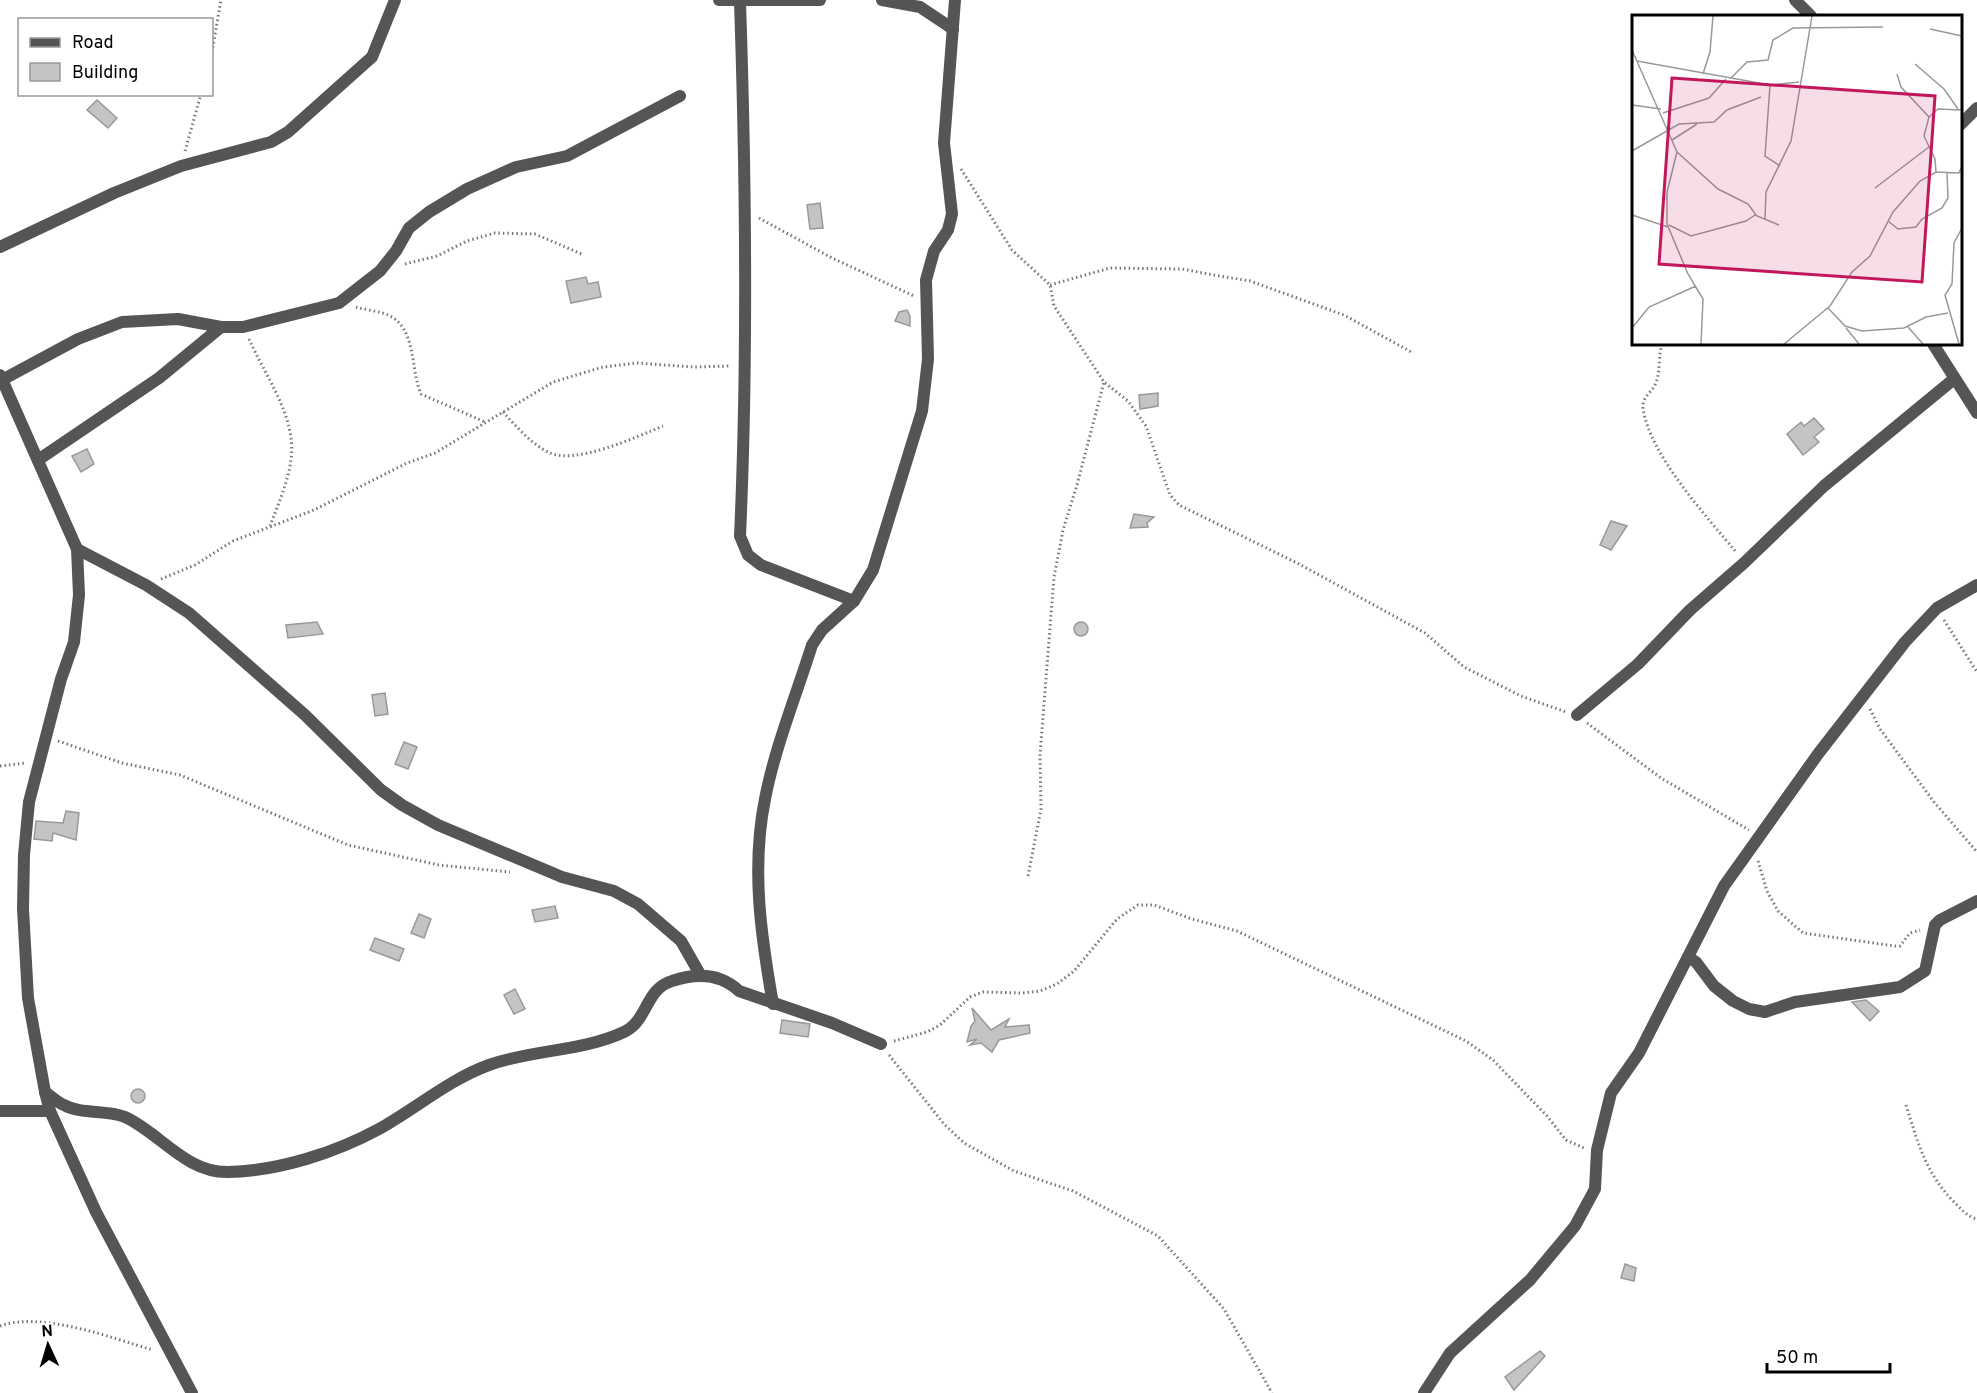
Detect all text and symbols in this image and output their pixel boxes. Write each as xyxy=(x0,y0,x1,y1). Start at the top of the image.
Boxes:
inset map xyxy=(1632,15,1962,345)
legend xyxy=(18,18,213,96)
text: Road xyxy=(72,32,114,55)
text: Building xyxy=(72,62,138,85)
north arrow xyxy=(18,1315,78,1375)
text: N xyxy=(41,1322,54,1342)
scale bar xyxy=(1767,1336,1890,1374)
text: 50 m xyxy=(1776,1347,1818,1370)

